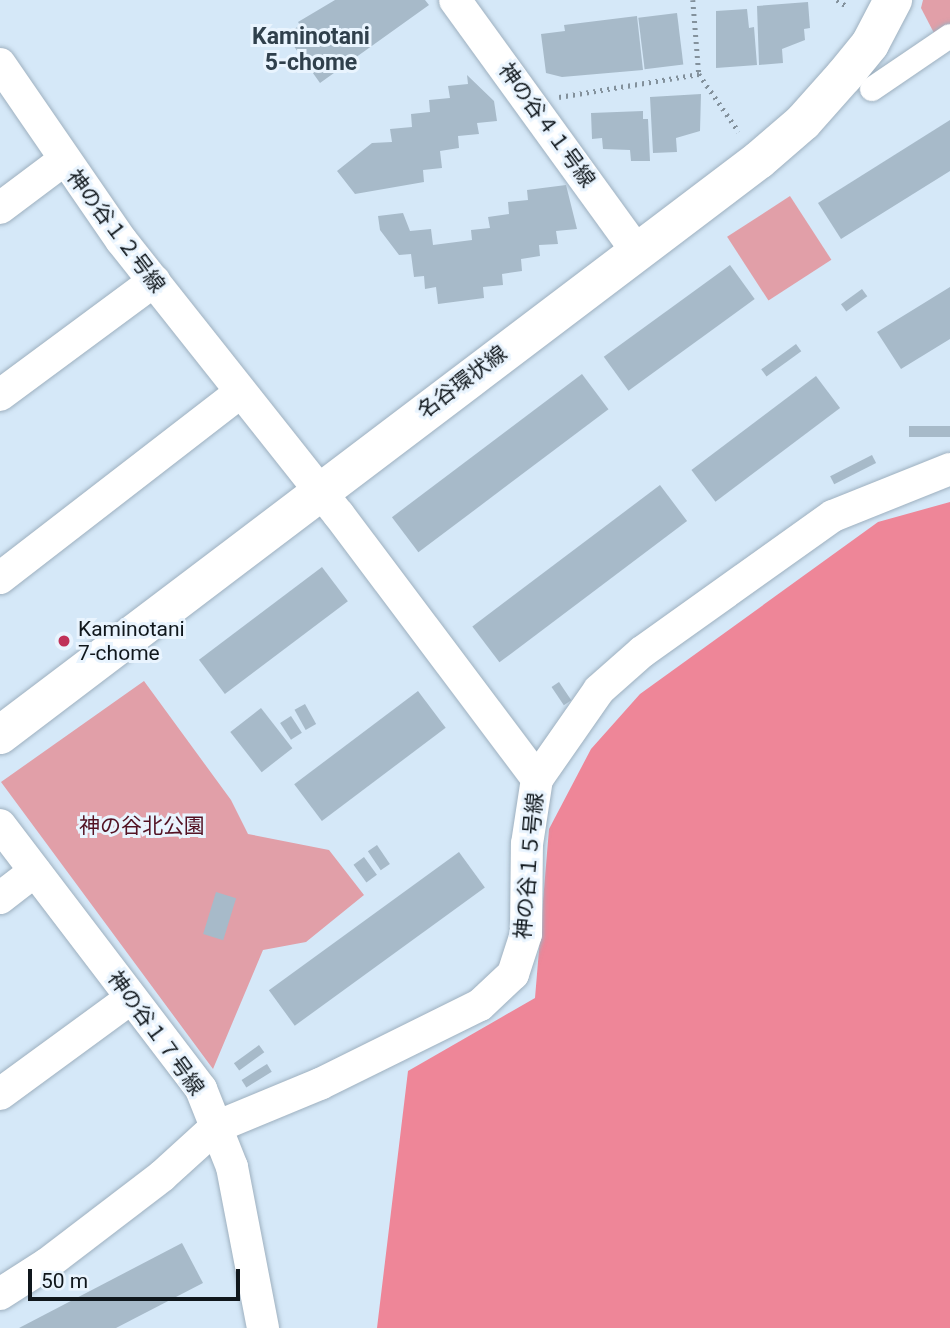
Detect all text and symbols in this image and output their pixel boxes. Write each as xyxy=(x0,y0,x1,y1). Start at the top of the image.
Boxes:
district label: Kaminotani 5-chome xyxy=(252,23,370,77)
street label: 神の谷４１号線 xyxy=(494,58,600,192)
street label: 神の谷１２号線 xyxy=(62,165,170,297)
street label: 名谷環状線 xyxy=(412,340,512,424)
place label: Kaminotani 7-chome xyxy=(78,616,185,666)
marker: Kaminotani 7-chome xyxy=(56,633,72,649)
street label: 神の谷１５号線 xyxy=(510,792,548,940)
park label: 神の谷北公園 xyxy=(79,813,205,839)
street label: 神の谷１７号線 xyxy=(103,966,209,1100)
scale bar xyxy=(32,1254,243,1298)
text: 50 m xyxy=(41,1269,88,1293)

